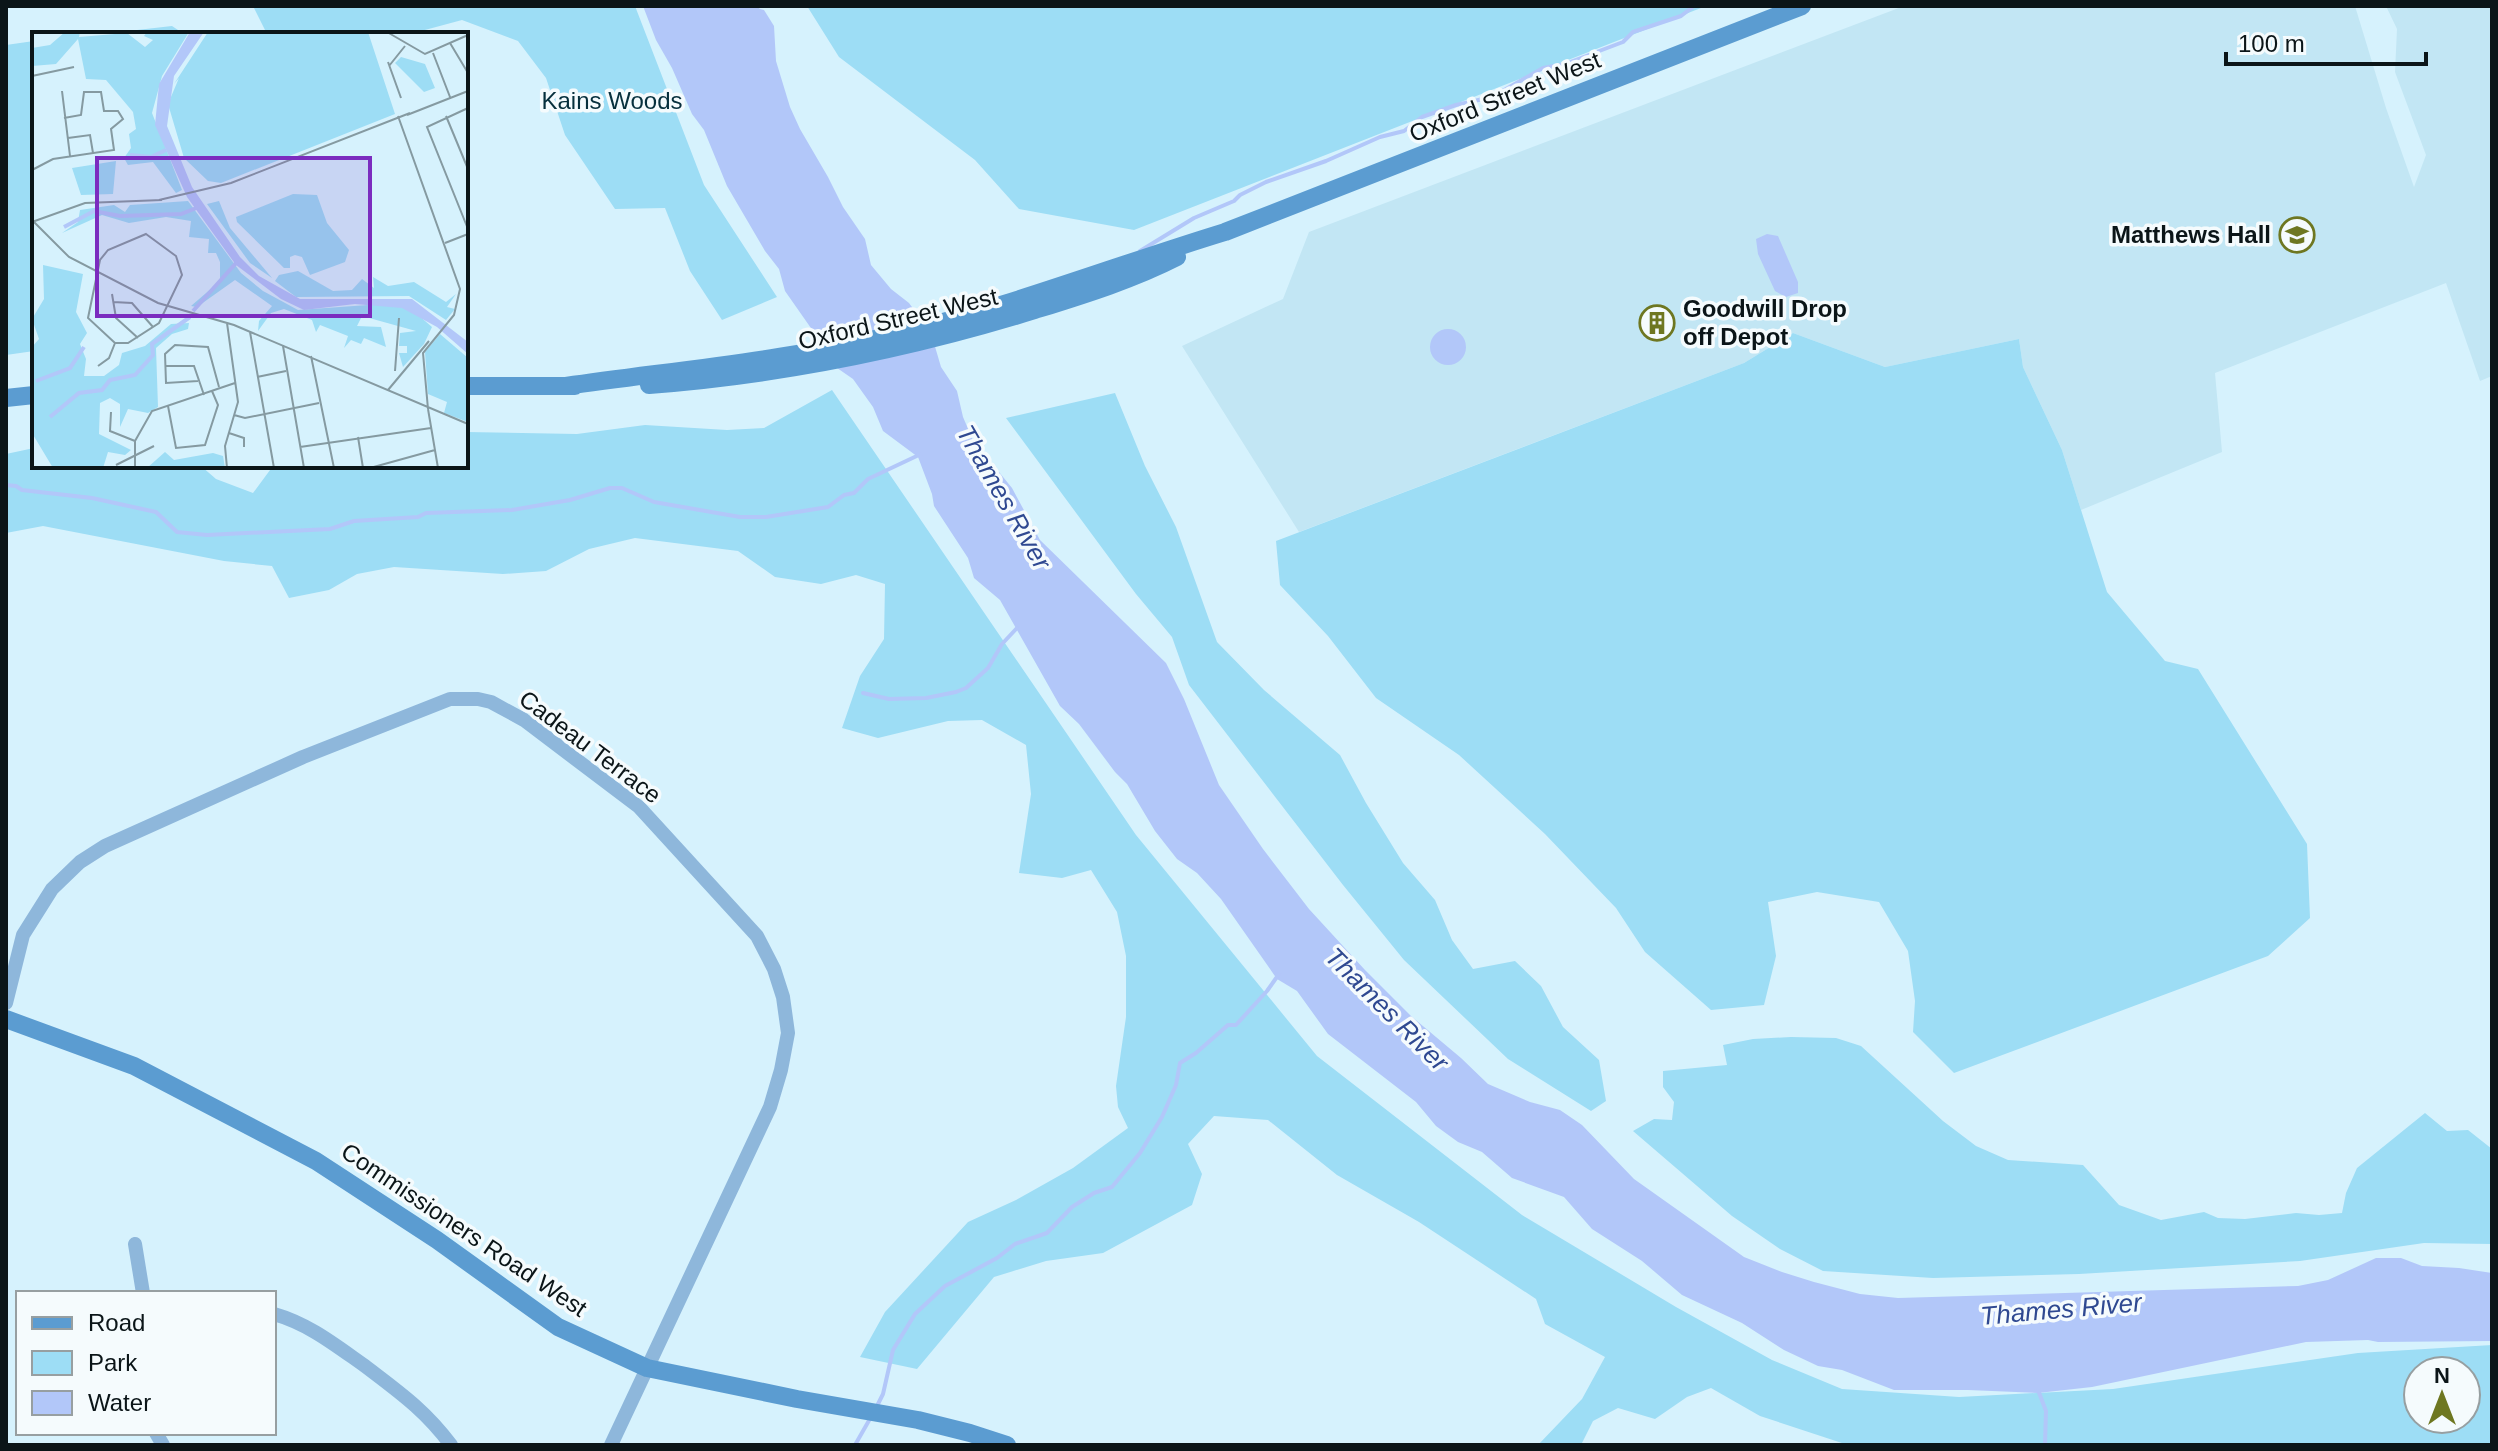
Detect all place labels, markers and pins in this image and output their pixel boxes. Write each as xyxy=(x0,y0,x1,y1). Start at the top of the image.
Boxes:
school or university icon: Matthews Hall xyxy=(2278,216,2316,254)
place label: Matthews Hall xyxy=(2111,221,2271,248)
place label: Goodwill Drop off Depot xyxy=(1683,295,1847,350)
building icon: Goodwill Drop off Depot xyxy=(1638,304,1676,342)

